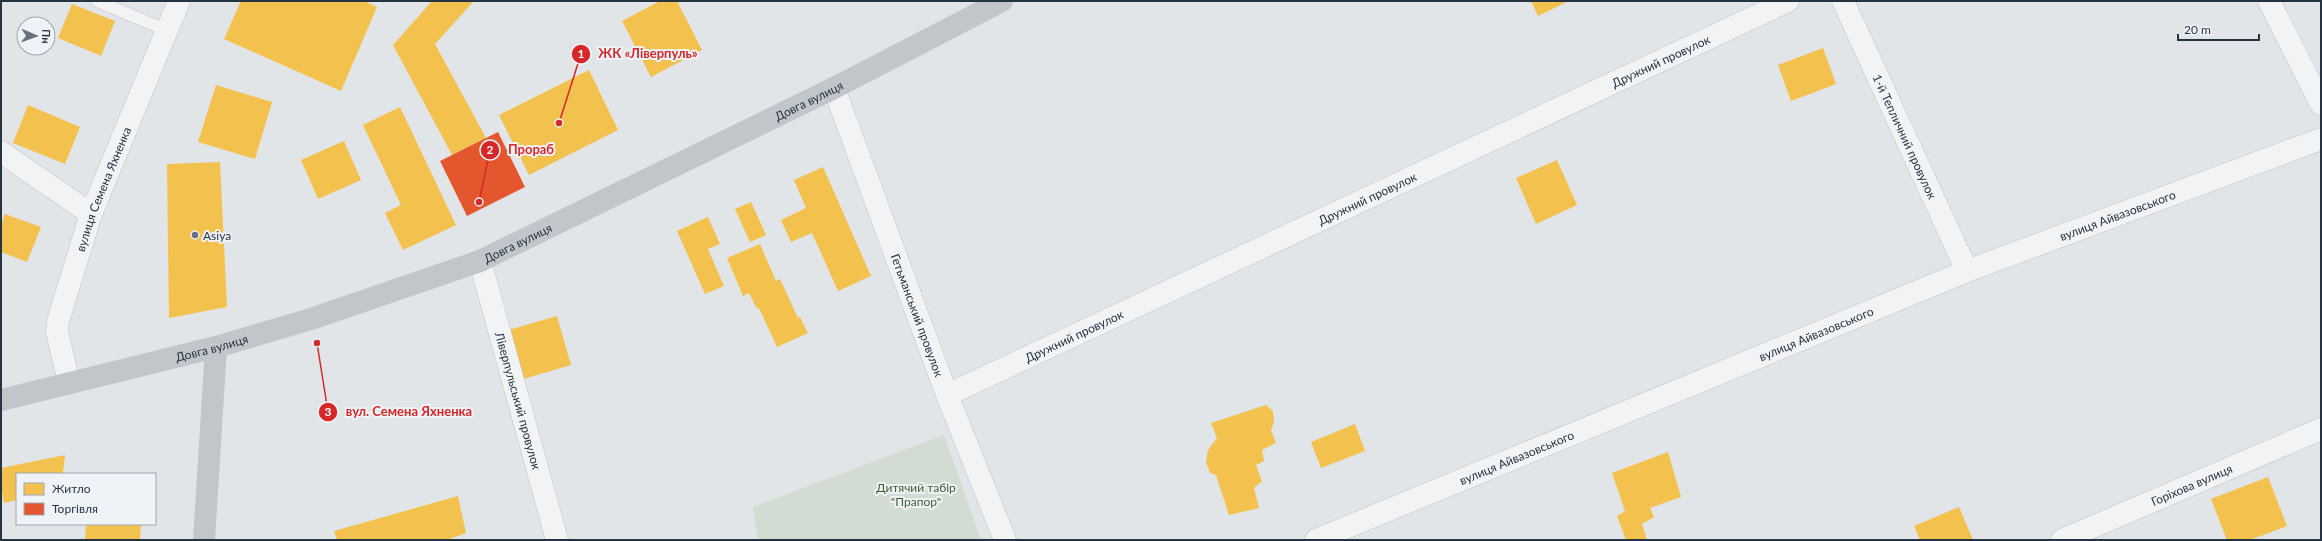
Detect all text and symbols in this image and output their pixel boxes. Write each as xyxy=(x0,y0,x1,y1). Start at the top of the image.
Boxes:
north arrow xyxy=(16,16,56,56)
scale bar xyxy=(2178,16,2259,42)
text: 20 m xyxy=(2184,22,2211,37)
text: Пн xyxy=(40,29,53,44)
street label: Дружний провулок xyxy=(1609,31,1713,90)
callout: ЖК «Ліверпуль» xyxy=(571,41,706,66)
text: ЖК «Ліверпуль» xyxy=(598,45,698,61)
text: 1 xyxy=(578,46,585,61)
street label: 1-й Тепличний провулок xyxy=(1870,72,1941,202)
street label: Довга вулиця xyxy=(772,77,846,123)
street label: вулиця Семена Яхненка xyxy=(72,124,134,253)
callout: Прораб xyxy=(480,137,562,162)
text: Прораб xyxy=(508,141,554,157)
text: 2 xyxy=(487,142,494,157)
street label: Дружний провулок xyxy=(1316,168,1420,228)
street label: вулиця Айвазовського xyxy=(2057,186,2178,243)
street label: Довга вулиця xyxy=(481,220,554,266)
place label: Asiya xyxy=(203,228,231,243)
marker: Asiya xyxy=(190,230,200,240)
street label: Гетьманський провулок xyxy=(888,251,947,379)
street label: вулиця Айвазовського xyxy=(1757,303,1876,364)
street label: Дружний провулок xyxy=(1022,306,1126,365)
street label: Ліверпульський провулок xyxy=(492,329,545,472)
street label: Довга вулиця xyxy=(174,331,250,364)
callout: вул. Семена Яхненка xyxy=(318,399,480,424)
text: вул. Семена Яхненка xyxy=(346,403,472,419)
text: 3 xyxy=(325,404,332,419)
street label: вулиця Айвазовського xyxy=(1457,427,1576,487)
street label: Горіхова вулиця xyxy=(2149,460,2235,508)
legend xyxy=(16,473,156,525)
park label: Дитячий табір "Прапор" xyxy=(876,480,956,509)
text: Житло xyxy=(52,481,91,496)
text: Торгівля xyxy=(52,501,98,516)

